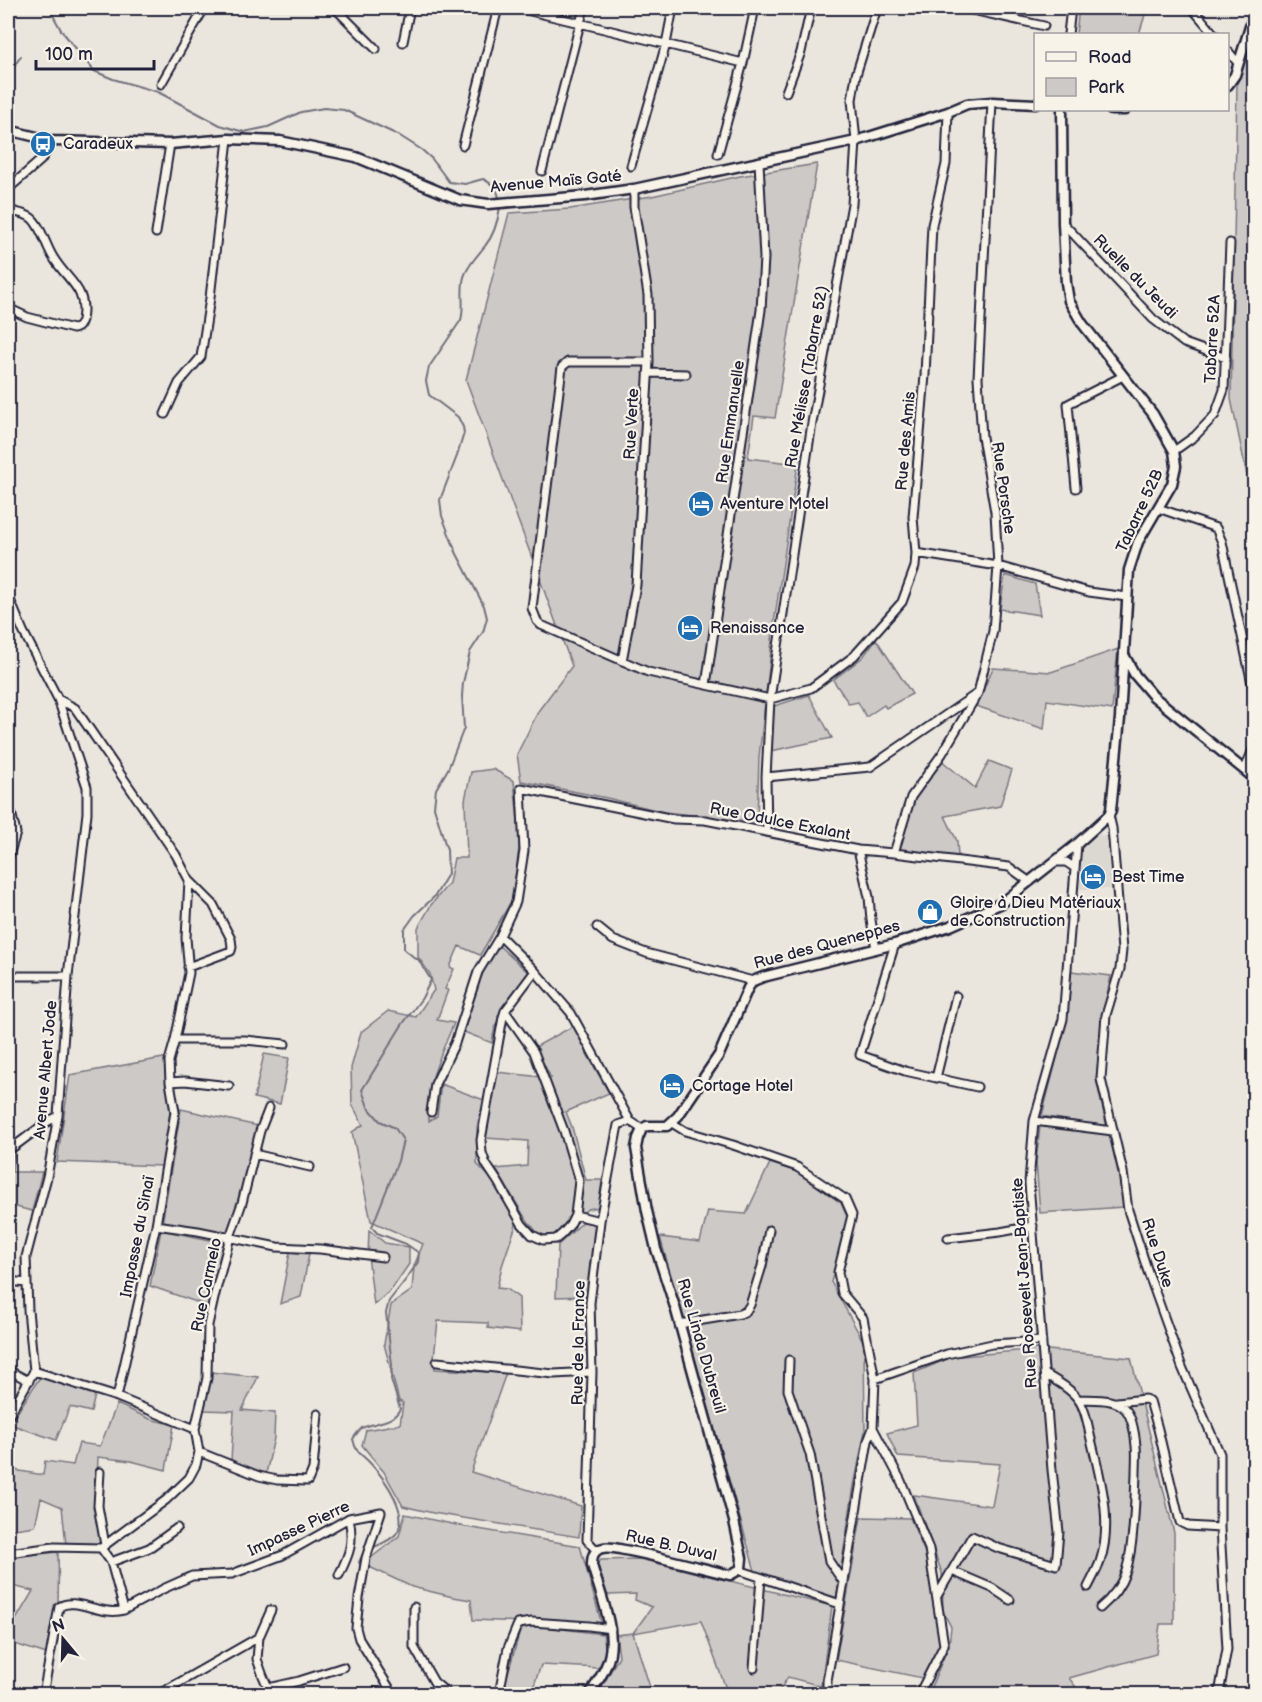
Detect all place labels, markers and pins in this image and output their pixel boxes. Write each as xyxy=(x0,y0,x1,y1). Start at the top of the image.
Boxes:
bus stop icon: Caradeux xyxy=(28,129,58,159)
place label: Caradeux xyxy=(63,135,134,154)
hotel icon: Aventure Motel xyxy=(686,489,716,519)
place label: Aventure Motel xyxy=(720,495,829,514)
hotel icon: Renaissance xyxy=(675,613,705,643)
place label: Renaissance xyxy=(710,619,805,638)
hotel icon: Best Time xyxy=(1078,862,1108,892)
place label: Best Time xyxy=(1112,868,1185,887)
place label: Gloire à Dieu Matériaux de Construction xyxy=(950,894,1122,931)
shop icon: Gloire à Dieu Matériaux de Construction xyxy=(915,897,945,927)
hotel icon: Cortage Hotel xyxy=(657,1071,687,1101)
place label: Cortage Hotel xyxy=(692,1077,793,1096)

